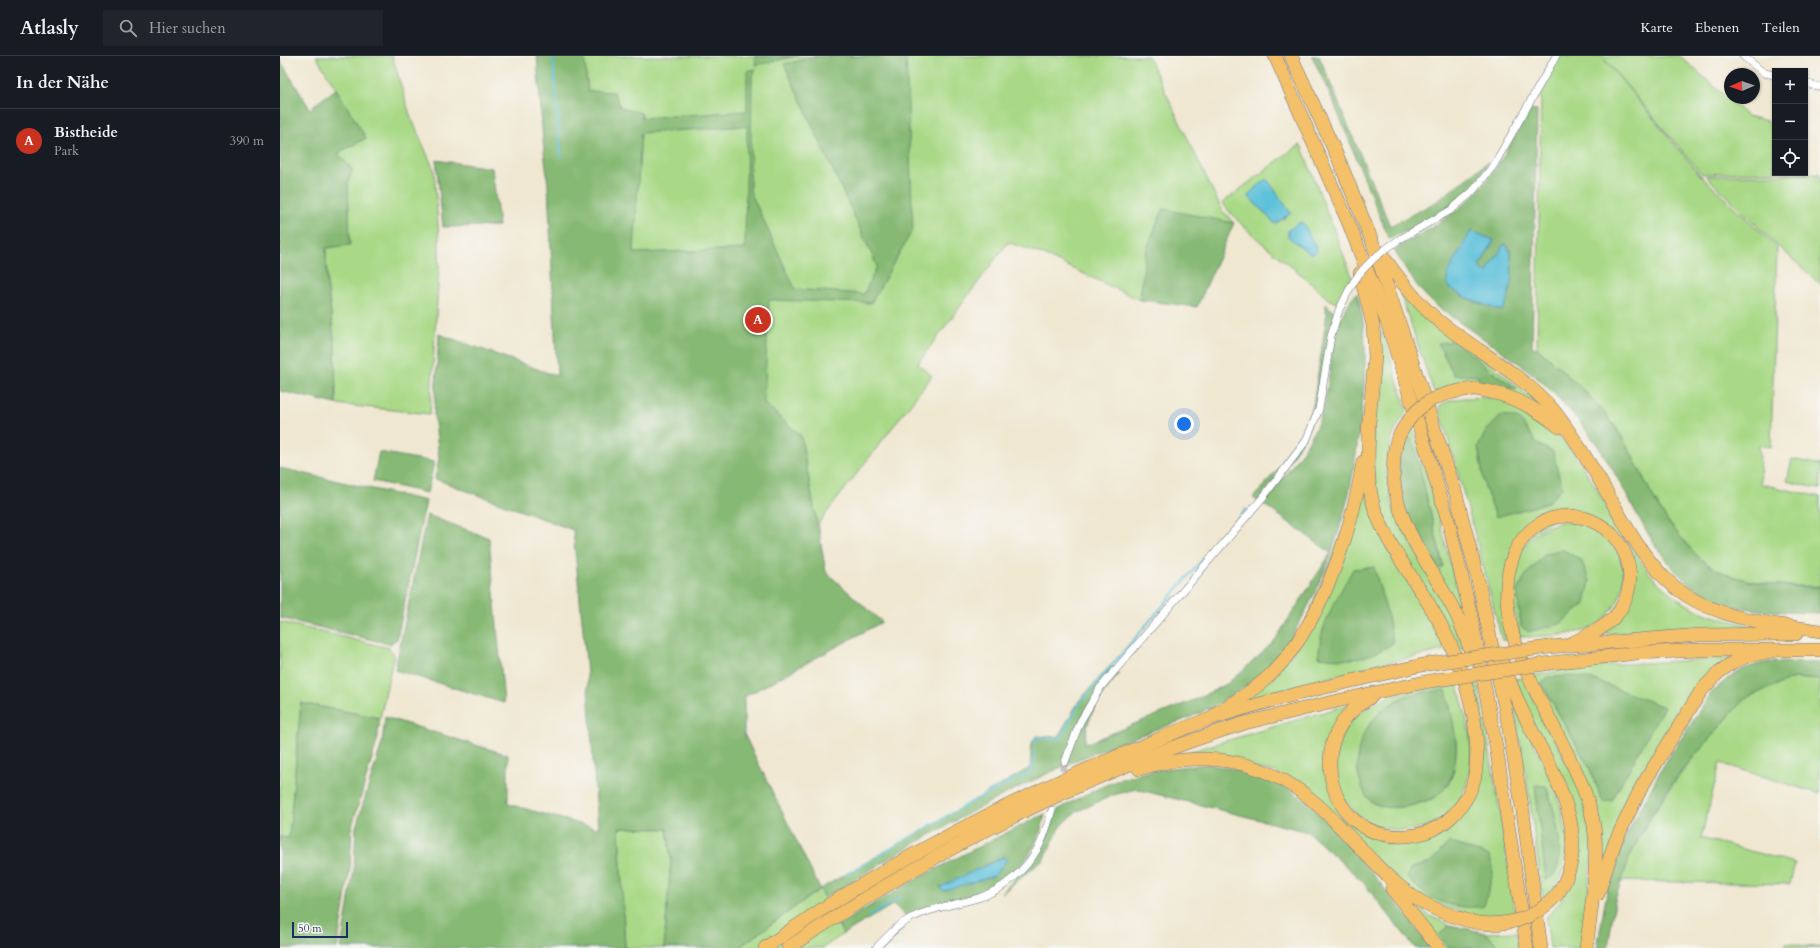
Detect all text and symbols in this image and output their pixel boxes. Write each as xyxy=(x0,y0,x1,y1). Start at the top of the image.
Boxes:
search box xyxy=(103,10,383,46)
text: Atlasly xyxy=(20,15,79,41)
icon: search xyxy=(117,17,139,39)
text: Hier suchen xyxy=(149,18,226,38)
text: Karte xyxy=(1640,18,1673,37)
text: Ebenen xyxy=(1695,18,1740,37)
text: Teilen xyxy=(1762,18,1800,37)
north arrow xyxy=(1724,68,1760,104)
map controls xyxy=(1772,68,1808,176)
button: + xyxy=(1772,68,1808,104)
text: In der Nähe xyxy=(16,71,109,94)
button: − xyxy=(1772,104,1808,140)
text: Bistheide xyxy=(54,122,118,142)
text: A xyxy=(24,132,34,150)
text: 390 m xyxy=(230,132,264,150)
button: locate xyxy=(1772,140,1808,176)
text: Park xyxy=(54,142,79,160)
pin: A xyxy=(745,305,771,335)
your location xyxy=(1174,414,1194,434)
scale bar xyxy=(292,920,348,939)
text: 50 m xyxy=(298,921,322,936)

